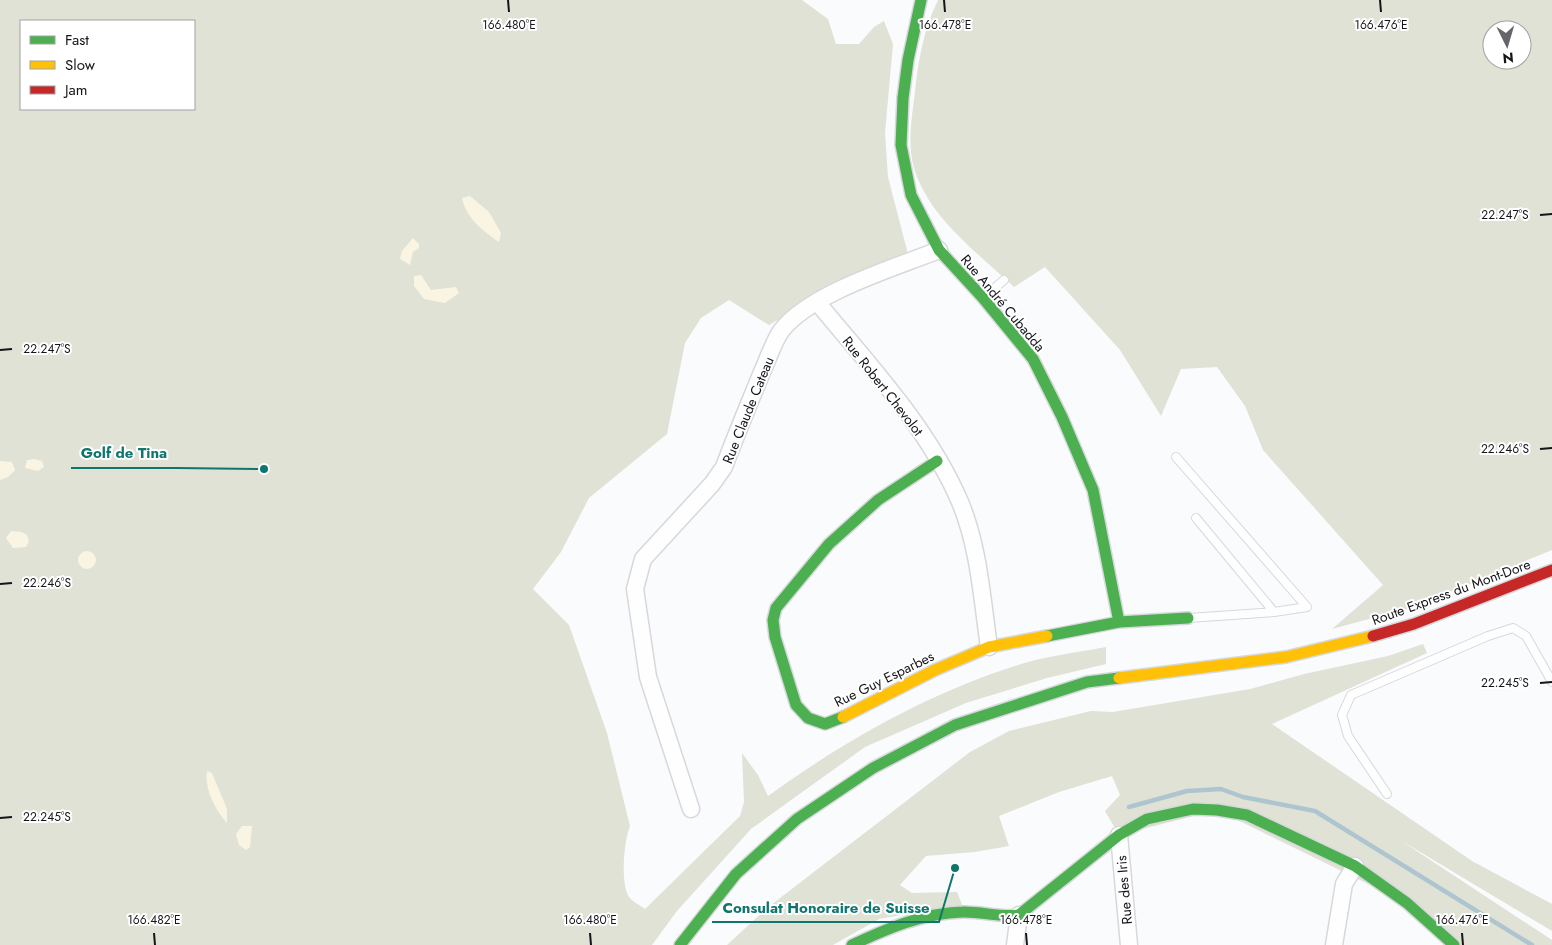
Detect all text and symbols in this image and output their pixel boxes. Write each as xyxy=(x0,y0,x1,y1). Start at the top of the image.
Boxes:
text: 166.480°E xyxy=(482,16,536,34)
text: 166.478°E xyxy=(919,16,971,34)
text: 166.476°E xyxy=(1355,16,1407,34)
legend xyxy=(20,20,195,110)
north arrow xyxy=(1482,20,1532,70)
text: Fast xyxy=(65,29,89,51)
text: N xyxy=(1502,48,1515,68)
text: Slow xyxy=(65,54,96,76)
text: Jam xyxy=(63,79,88,101)
text: 22.247°S xyxy=(1481,206,1529,224)
street label: Rue André Cubadda xyxy=(956,250,1050,356)
street label: Rue Robert Chevolot xyxy=(838,332,929,440)
text: 22.247°S xyxy=(23,340,71,358)
street label: Rue Claude Cateau xyxy=(717,353,779,467)
callout: Golf de Tina xyxy=(71,438,177,468)
text: 22.246°S xyxy=(1481,440,1529,458)
text: Golf de Tina xyxy=(81,442,167,464)
street label: Route Express du Mont-Dore xyxy=(1369,554,1533,630)
text: 22.246°S xyxy=(23,574,71,592)
street label: Rue Guy Esparbes xyxy=(831,646,938,712)
text: 22.245°S xyxy=(1481,674,1529,692)
text: 22.245°S xyxy=(23,808,71,826)
street label: Rue des Iris xyxy=(1111,854,1137,925)
callout: Consulat Honoraire de Suisse xyxy=(712,892,939,922)
text: Consulat Honoraire de Suisse xyxy=(722,897,930,919)
text: 166.482°E xyxy=(127,911,181,929)
text: 166.480°E xyxy=(563,911,617,929)
text: 166.478°E xyxy=(1000,911,1052,929)
text: 166.476°E xyxy=(1436,911,1488,929)

